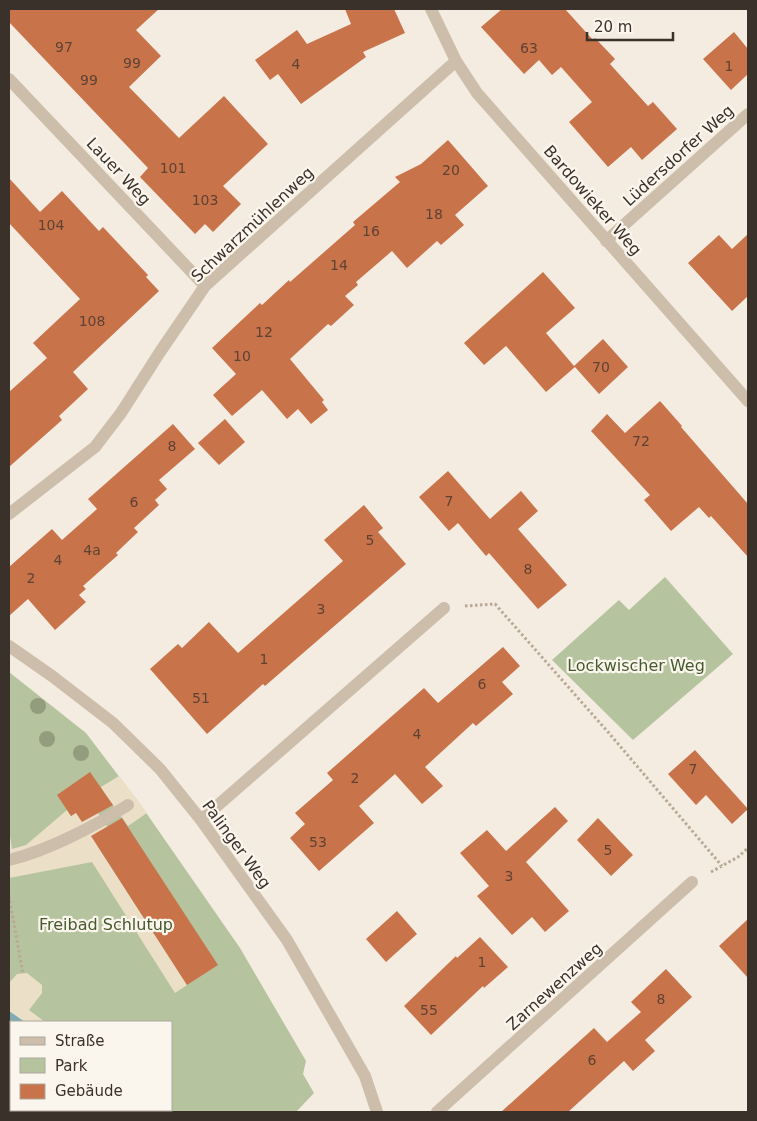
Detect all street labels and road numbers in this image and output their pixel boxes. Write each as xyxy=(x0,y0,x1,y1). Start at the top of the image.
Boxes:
street label: Lüdersdorfer Weg xyxy=(619,101,738,210)
street label: Lauer Weg xyxy=(83,134,155,209)
street label: Bardowieker Weg xyxy=(540,141,646,259)
street label: Schwarzmühlenweg xyxy=(187,163,317,286)
street label: Palinger Weg xyxy=(198,797,275,892)
street label: Zarnewenzweg xyxy=(503,939,606,1034)

